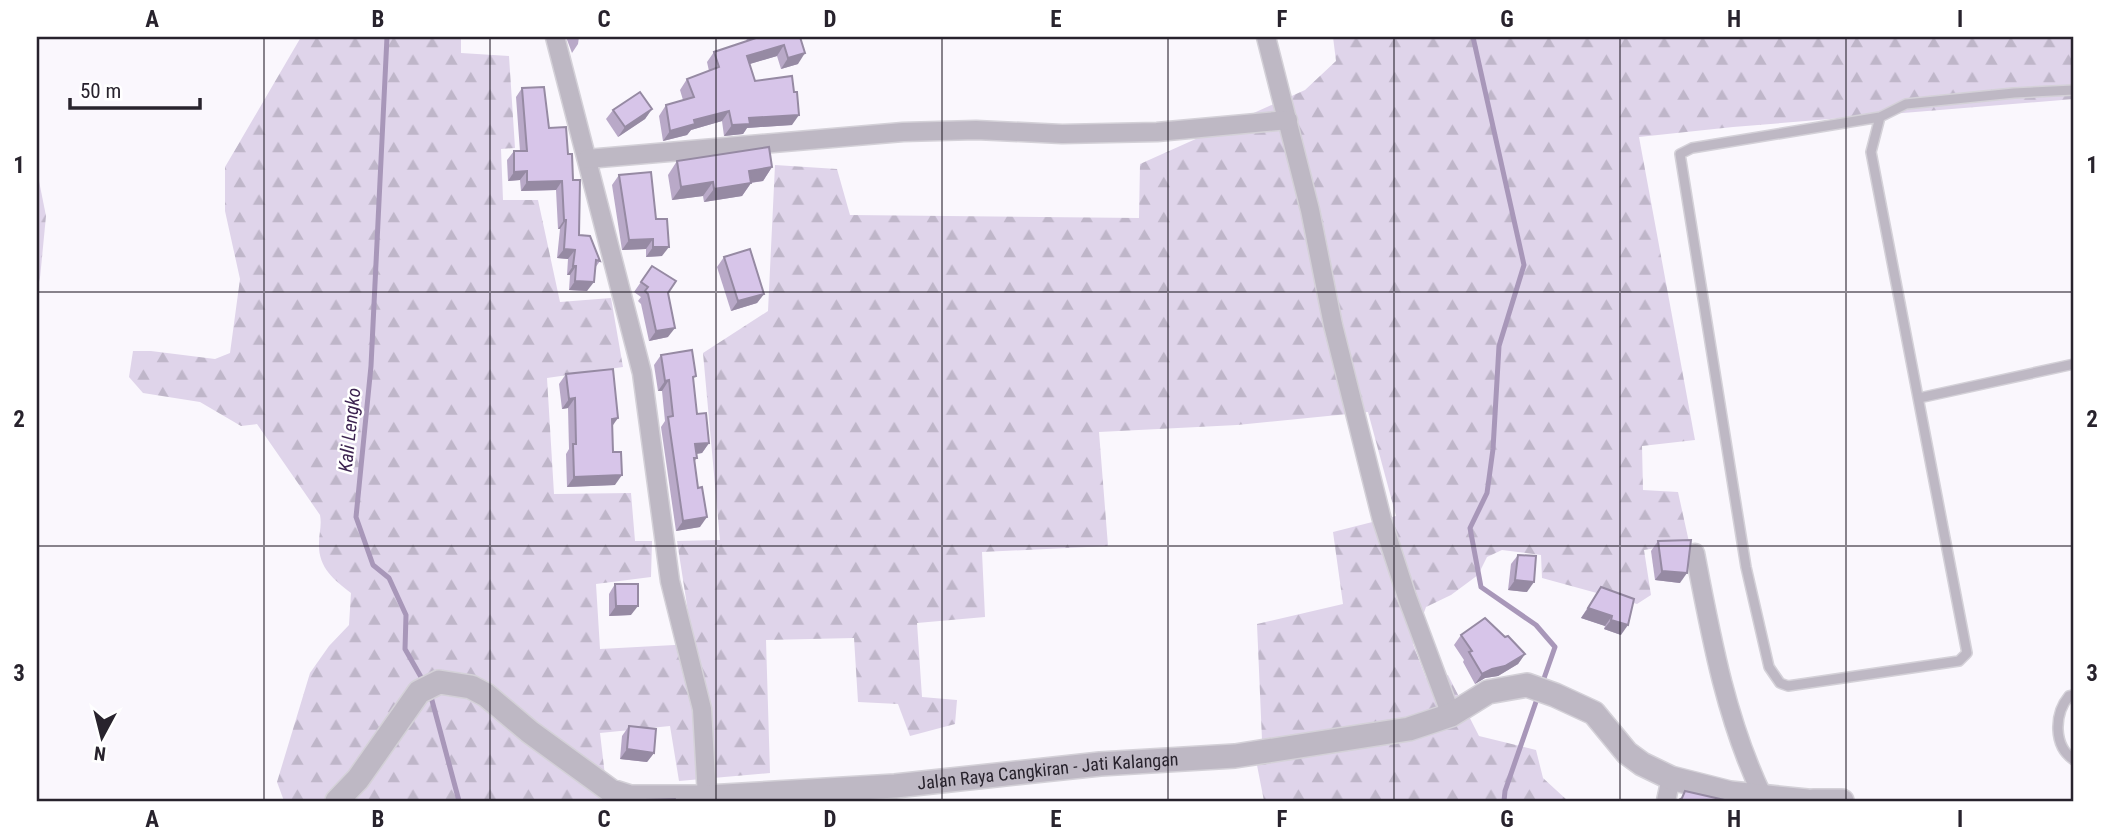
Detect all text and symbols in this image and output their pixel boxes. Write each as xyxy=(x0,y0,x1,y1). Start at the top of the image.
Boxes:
text: A xyxy=(145,6,159,33)
text: B xyxy=(372,6,384,33)
text: C xyxy=(597,6,611,33)
text: D xyxy=(824,6,837,33)
text: E xyxy=(1050,6,1062,33)
text: F xyxy=(1277,6,1288,33)
text: G xyxy=(1500,6,1514,33)
text: H xyxy=(1727,6,1741,33)
text: I xyxy=(1957,6,1963,33)
scale bar xyxy=(70,66,200,110)
text: 50 m xyxy=(80,79,121,103)
text: 1 xyxy=(13,152,25,179)
text: 1 xyxy=(2086,152,2098,179)
water label: Kali Lengko xyxy=(334,387,365,473)
text: 2 xyxy=(13,406,25,433)
text: 2 xyxy=(2086,406,2098,433)
text: 3 xyxy=(13,660,25,687)
text: 3 xyxy=(2086,660,2098,687)
north arrow xyxy=(66,702,136,772)
text: N xyxy=(93,741,107,766)
street label: Jalan Raya Cangkiran - Jati Kalangan xyxy=(916,748,1179,794)
text: A xyxy=(145,806,159,833)
text: B xyxy=(372,806,384,833)
text: C xyxy=(597,806,611,833)
text: D xyxy=(824,806,837,833)
text: E xyxy=(1050,806,1062,833)
text: F xyxy=(1277,806,1288,833)
text: G xyxy=(1500,806,1514,833)
text: H xyxy=(1727,806,1741,833)
text: I xyxy=(1957,806,1963,833)

